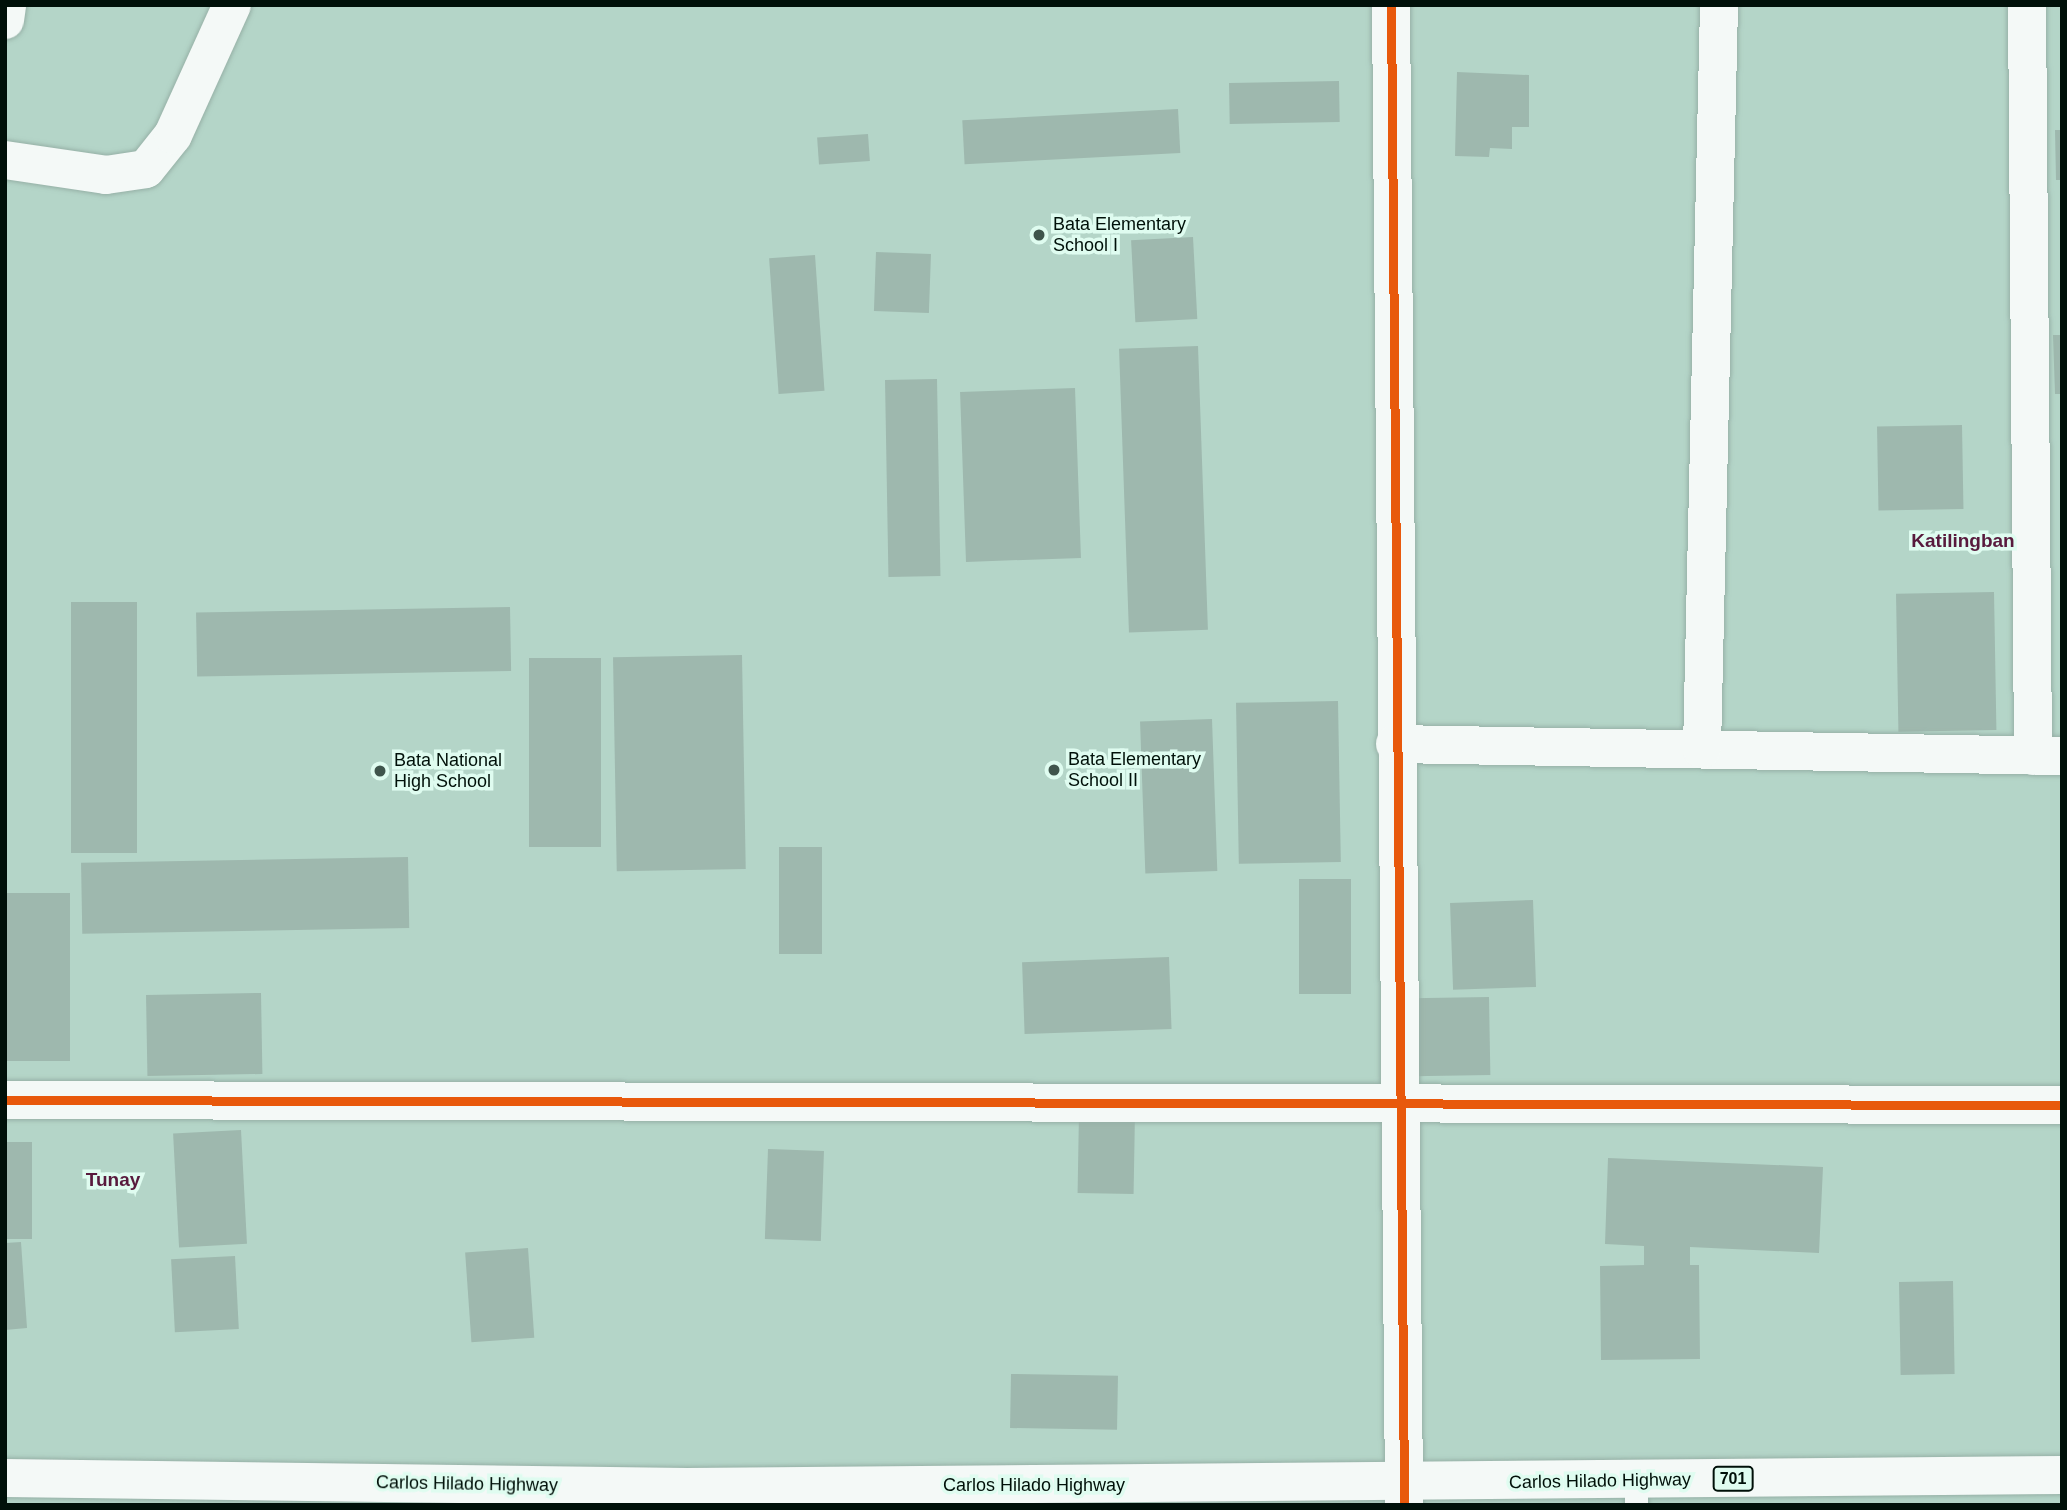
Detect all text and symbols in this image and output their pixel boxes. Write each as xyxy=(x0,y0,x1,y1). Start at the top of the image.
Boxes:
place label: Bata Elementary School I xyxy=(1053,214,1186,256)
marker: Bata Elementary School I xyxy=(1031,227,1047,243)
district label: Katilingban xyxy=(1911,530,2015,552)
place label: Bata Elementary School II xyxy=(1068,749,1201,792)
place label: Bata National High School xyxy=(394,750,502,792)
marker: Bata Elementary School II xyxy=(1046,762,1062,778)
marker: Bata National High School xyxy=(372,763,388,779)
district label: Tunay xyxy=(86,1169,140,1191)
road number: 701 xyxy=(1712,1466,1754,1492)
street label: Carlos Hilado Highway xyxy=(1509,1469,1691,1493)
street label: Carlos Hilado Highway xyxy=(376,1472,558,1496)
street label: Carlos Hilado Highway xyxy=(943,1474,1125,1496)

